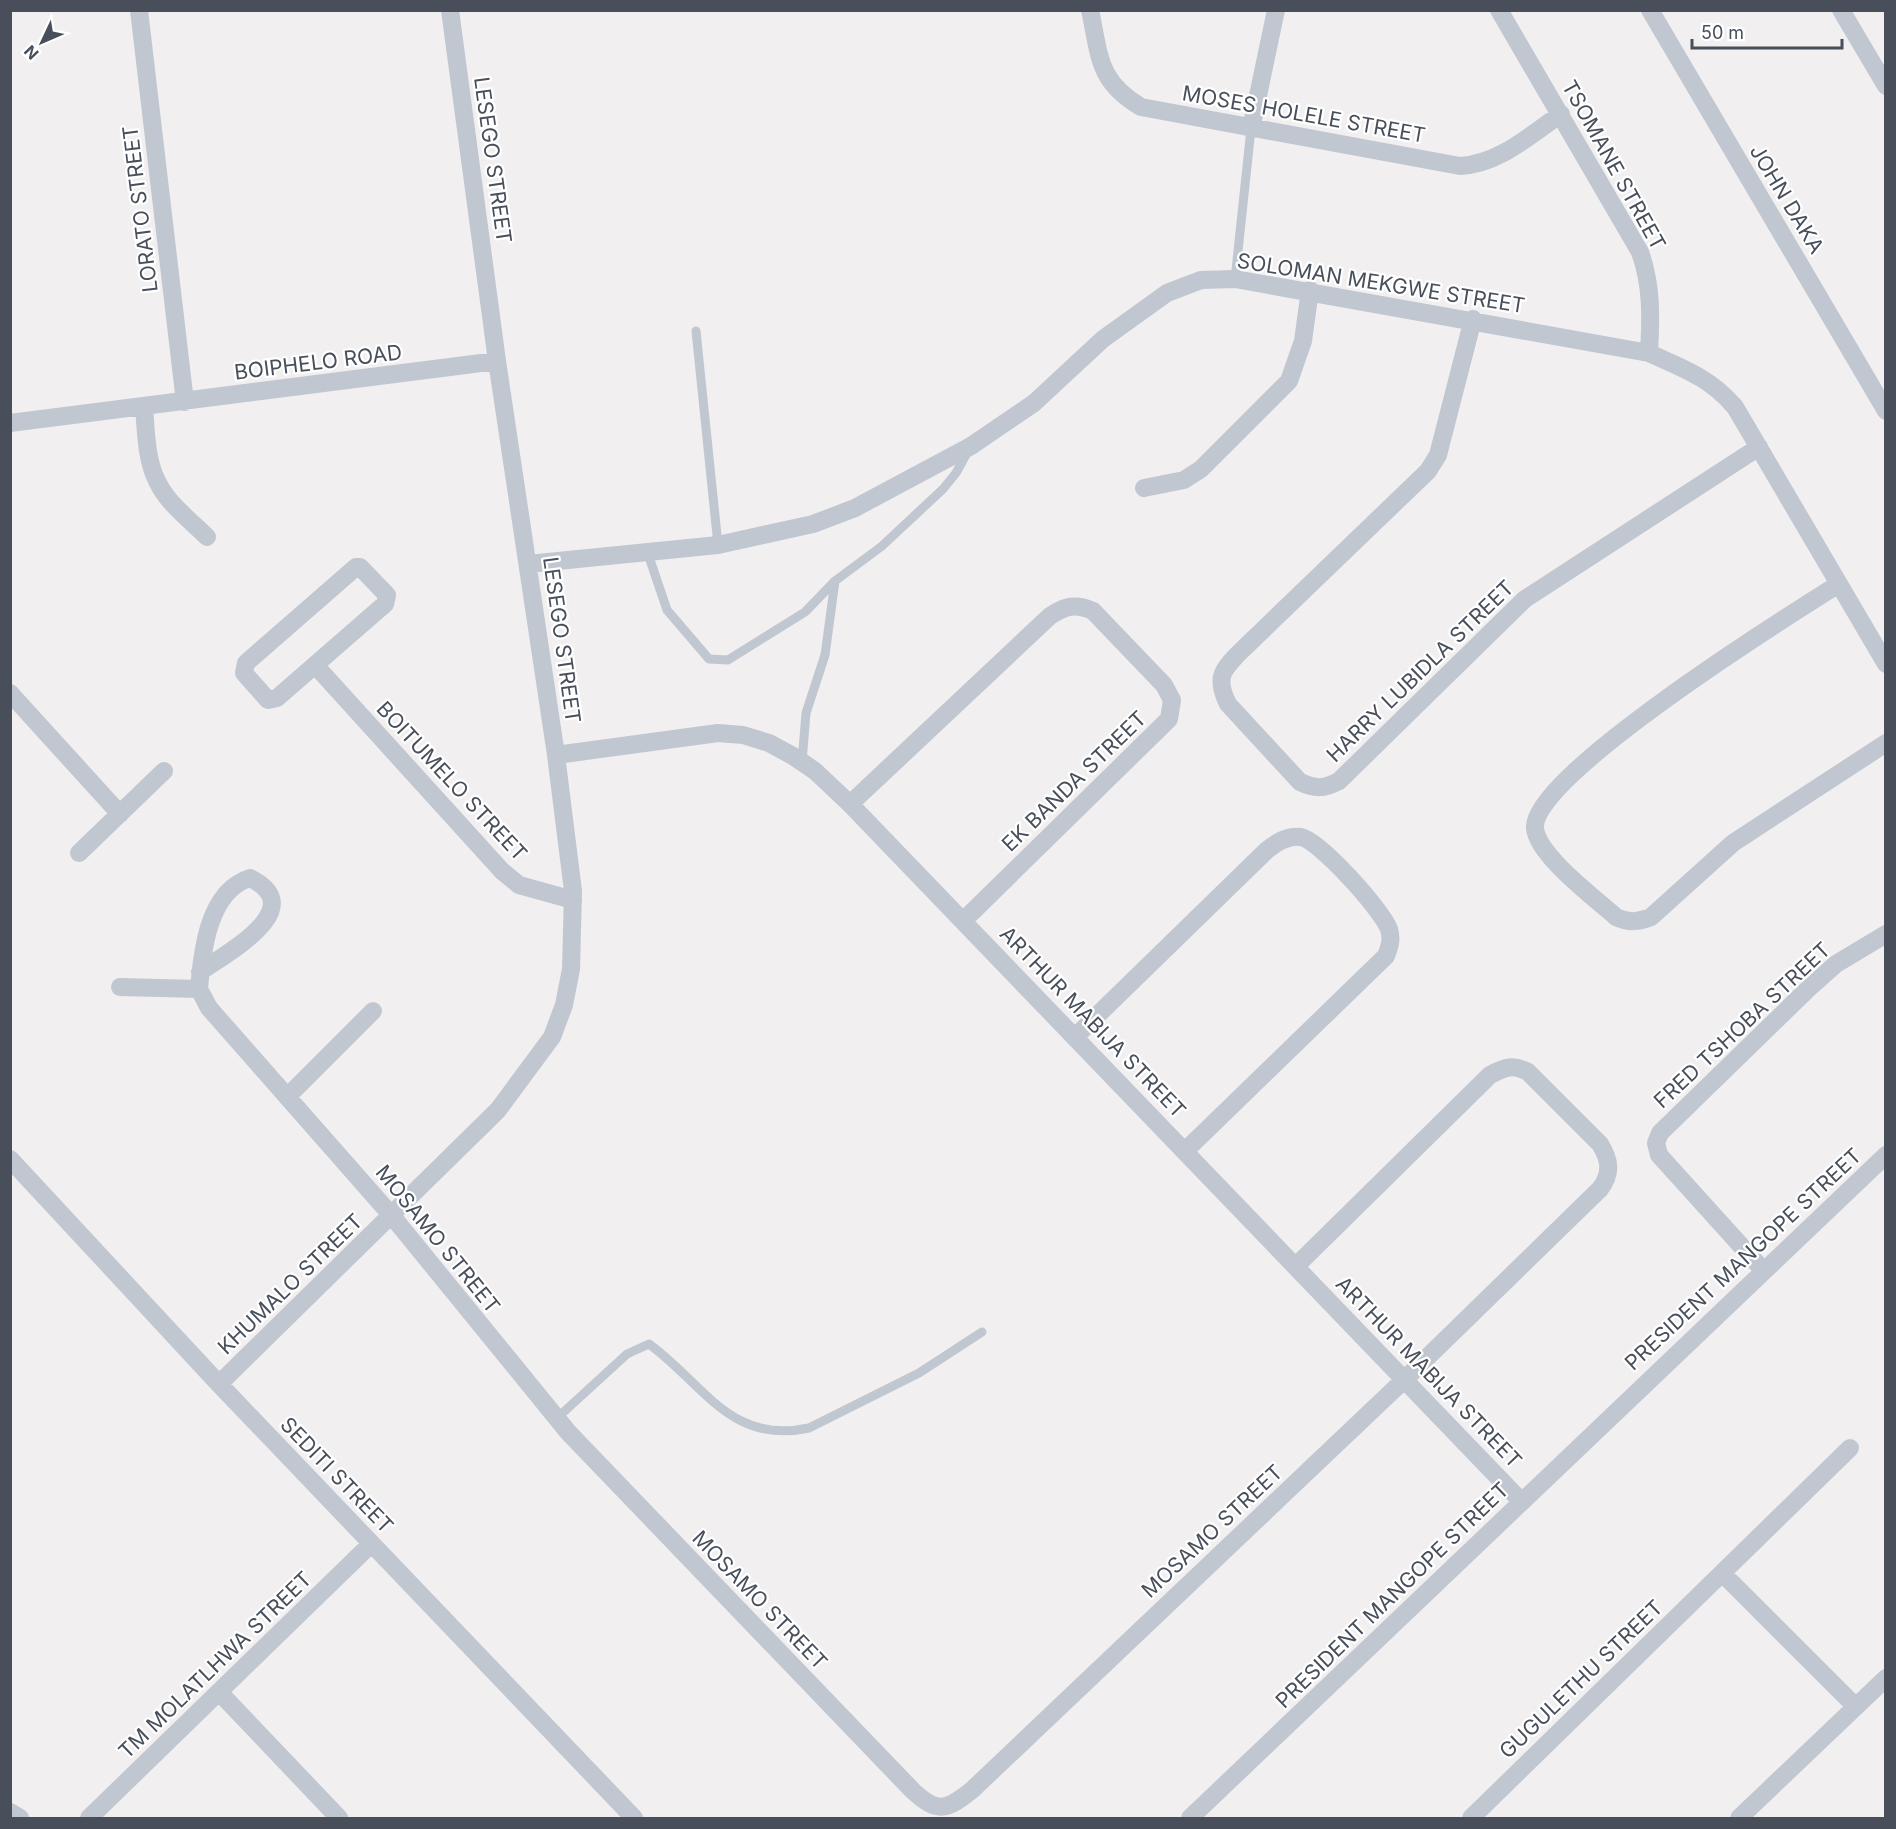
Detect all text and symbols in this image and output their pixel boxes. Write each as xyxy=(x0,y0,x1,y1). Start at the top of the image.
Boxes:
north arrow xyxy=(12,12,72,72)
scale bar xyxy=(1692,12,1842,50)
text: 50 m xyxy=(1701,22,1744,43)
text: N xyxy=(20,41,43,64)
street label: LESEGO STREET xyxy=(469,75,517,245)
street label: TSOMANE STREET xyxy=(1557,76,1671,254)
street label: MOSES HOLELE STREET xyxy=(1180,80,1428,148)
street label: LORATO STREET xyxy=(117,124,163,294)
street label: JOHN DAKA xyxy=(1745,140,1829,258)
street label: SOLOMAN MEKGWE STREET xyxy=(1235,248,1527,318)
street label: BOIPHELO ROAD xyxy=(233,339,403,385)
street label: LESEGO STREET xyxy=(538,555,586,725)
street label: HARRY LUBIDLA STREET xyxy=(1321,575,1519,767)
street label: BOITUMELO STREET xyxy=(372,696,532,866)
street label: EK BANDA STREET xyxy=(997,706,1151,856)
street label: ARTHUR MABIJA STREET xyxy=(995,921,1191,1123)
street label: FRED TSHOBA STREET xyxy=(1649,937,1835,1113)
street label: PRESIDENT MANGOPE STREET xyxy=(1620,1143,1866,1375)
street label: MOSAMO STREET xyxy=(371,1160,505,1318)
street label: KHUMALO STREET xyxy=(212,1209,368,1359)
street label: ARTHUR MABIJA STREET xyxy=(1331,1271,1527,1473)
street label: SEDITI STREET xyxy=(275,1412,399,1538)
street label: MOSAMO STREET xyxy=(1136,1459,1288,1603)
street label: PRESIDENT MANGOPE STREET xyxy=(1270,1477,1514,1713)
street label: MOSAMO STREET xyxy=(687,1525,833,1675)
street label: TM MOLATLHWA STREET xyxy=(113,1566,317,1764)
street label: GUGULETHU STREET xyxy=(1494,1595,1668,1763)

